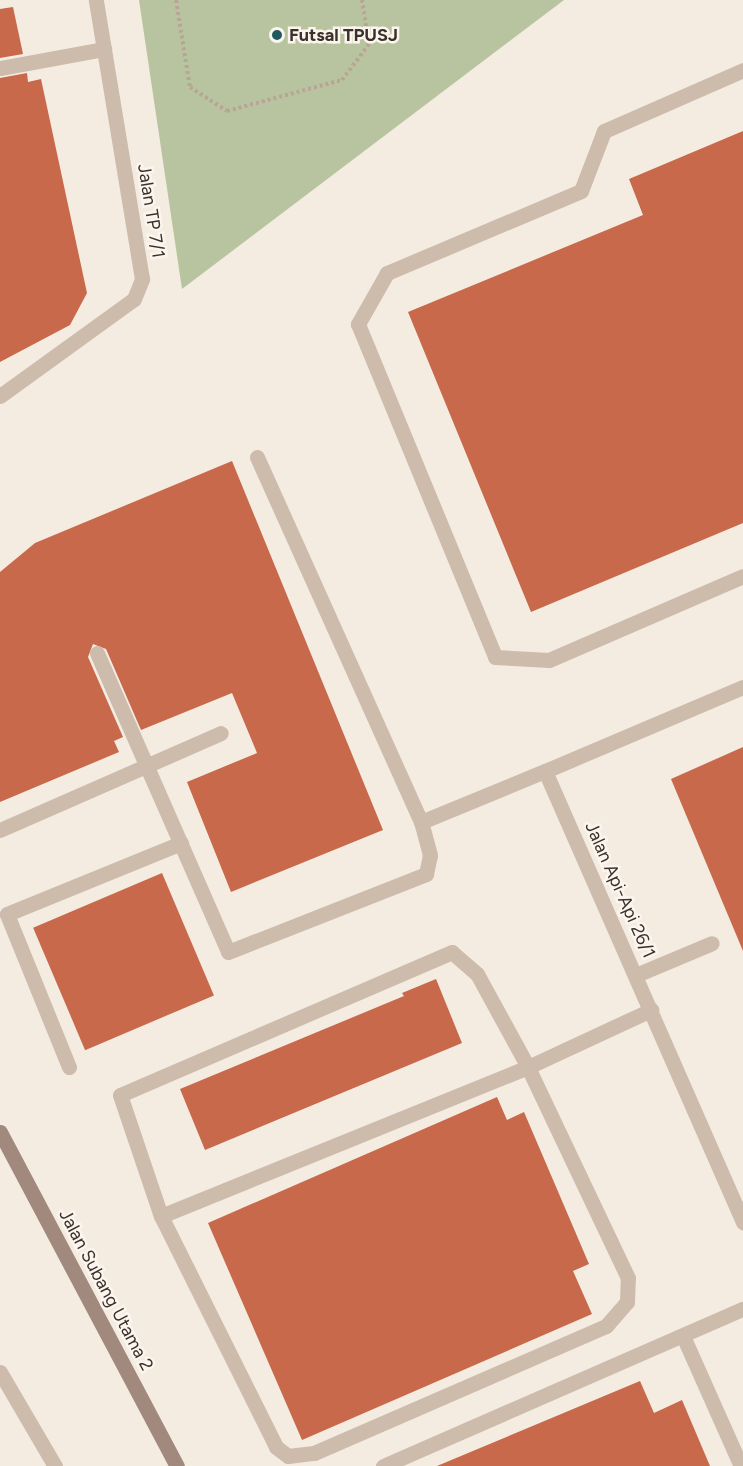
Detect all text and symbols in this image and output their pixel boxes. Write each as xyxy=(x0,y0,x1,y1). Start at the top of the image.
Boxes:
place label: Futsal TPUSJ xyxy=(289,24,398,46)
marker: Futsal TPUSJ xyxy=(270,28,284,42)
street label: Jalan TP 7/1 xyxy=(133,162,169,260)
street label: Jalan Api-Api 26/1 xyxy=(580,819,660,961)
street label: Jalan Subang Utama 2 xyxy=(54,1206,158,1374)

